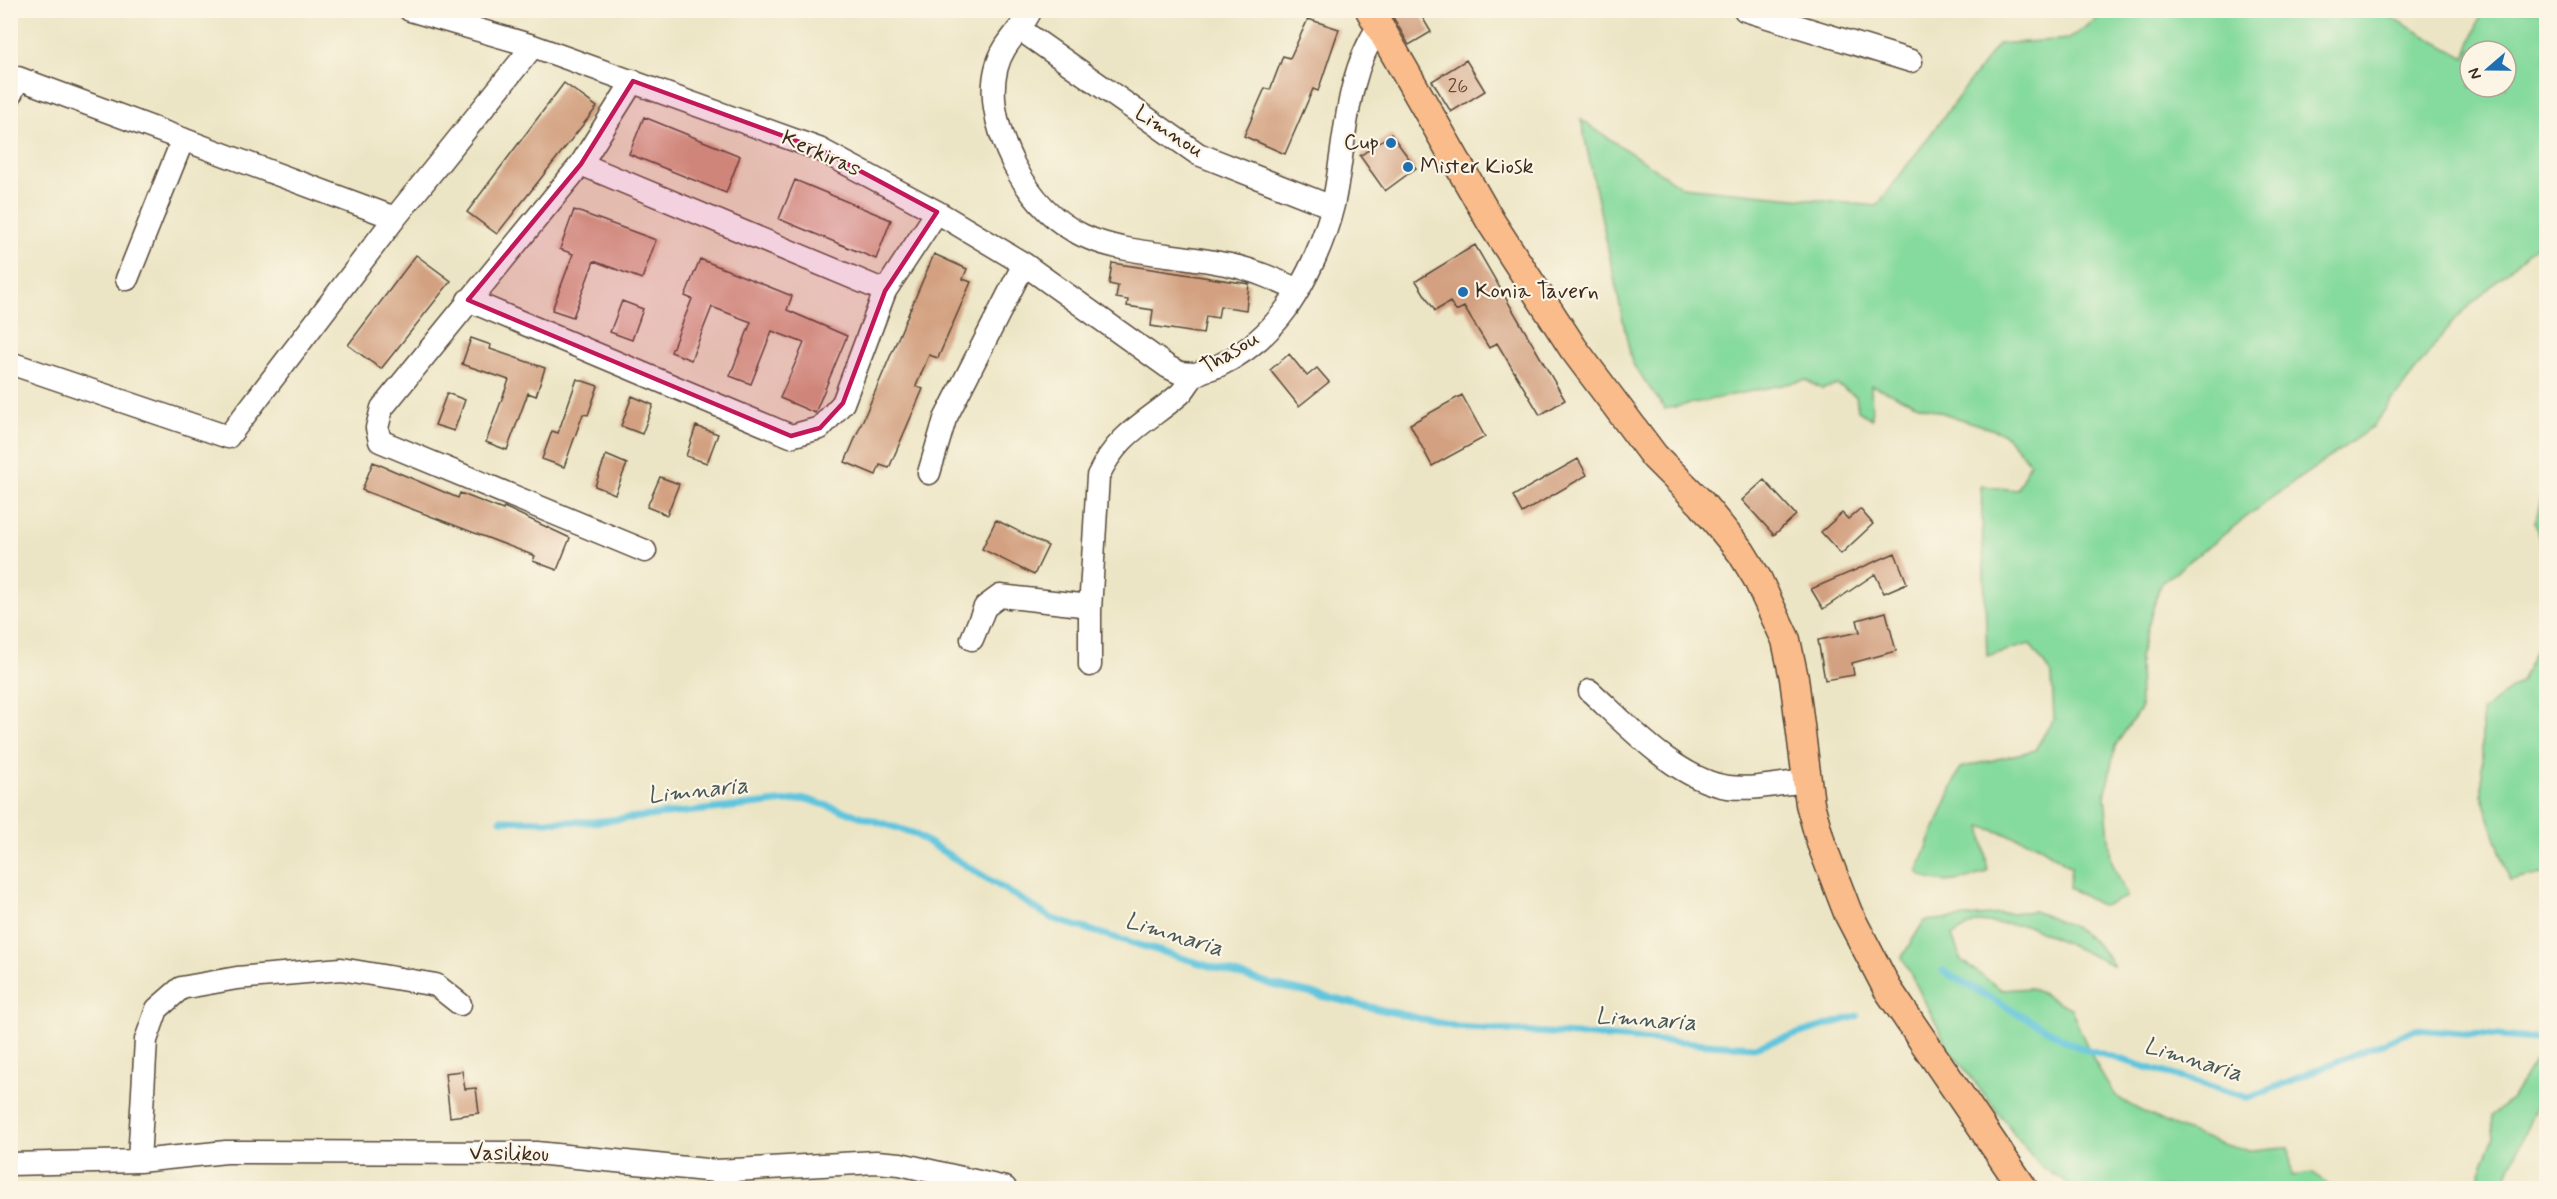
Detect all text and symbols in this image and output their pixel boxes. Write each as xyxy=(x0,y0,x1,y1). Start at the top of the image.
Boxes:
north arrow xyxy=(2458,39,2518,99)
text: N xyxy=(2464,65,2487,82)
house number: 26 xyxy=(1448,73,1468,100)
street label: Limnou xyxy=(1129,99,1209,165)
street label: Kerkiras xyxy=(777,124,865,184)
place label: Cup xyxy=(1344,129,1379,157)
marker: Cup xyxy=(1384,136,1398,150)
place label: Mister Kiosk xyxy=(1420,153,1534,181)
marker: Mister Kiosk xyxy=(1401,160,1415,174)
place label: Konia Tavern xyxy=(1475,278,1599,306)
marker: Konia Tavern xyxy=(1456,285,1470,299)
street label: Thasou xyxy=(1196,325,1264,381)
water label: Limnaria xyxy=(646,770,750,812)
water label: Limnaria xyxy=(1121,905,1227,965)
water label: Limnaria xyxy=(1594,1001,1698,1039)
water label: Limnaria xyxy=(2140,1030,2246,1090)
street label: Vasilikou xyxy=(469,1139,549,1169)

